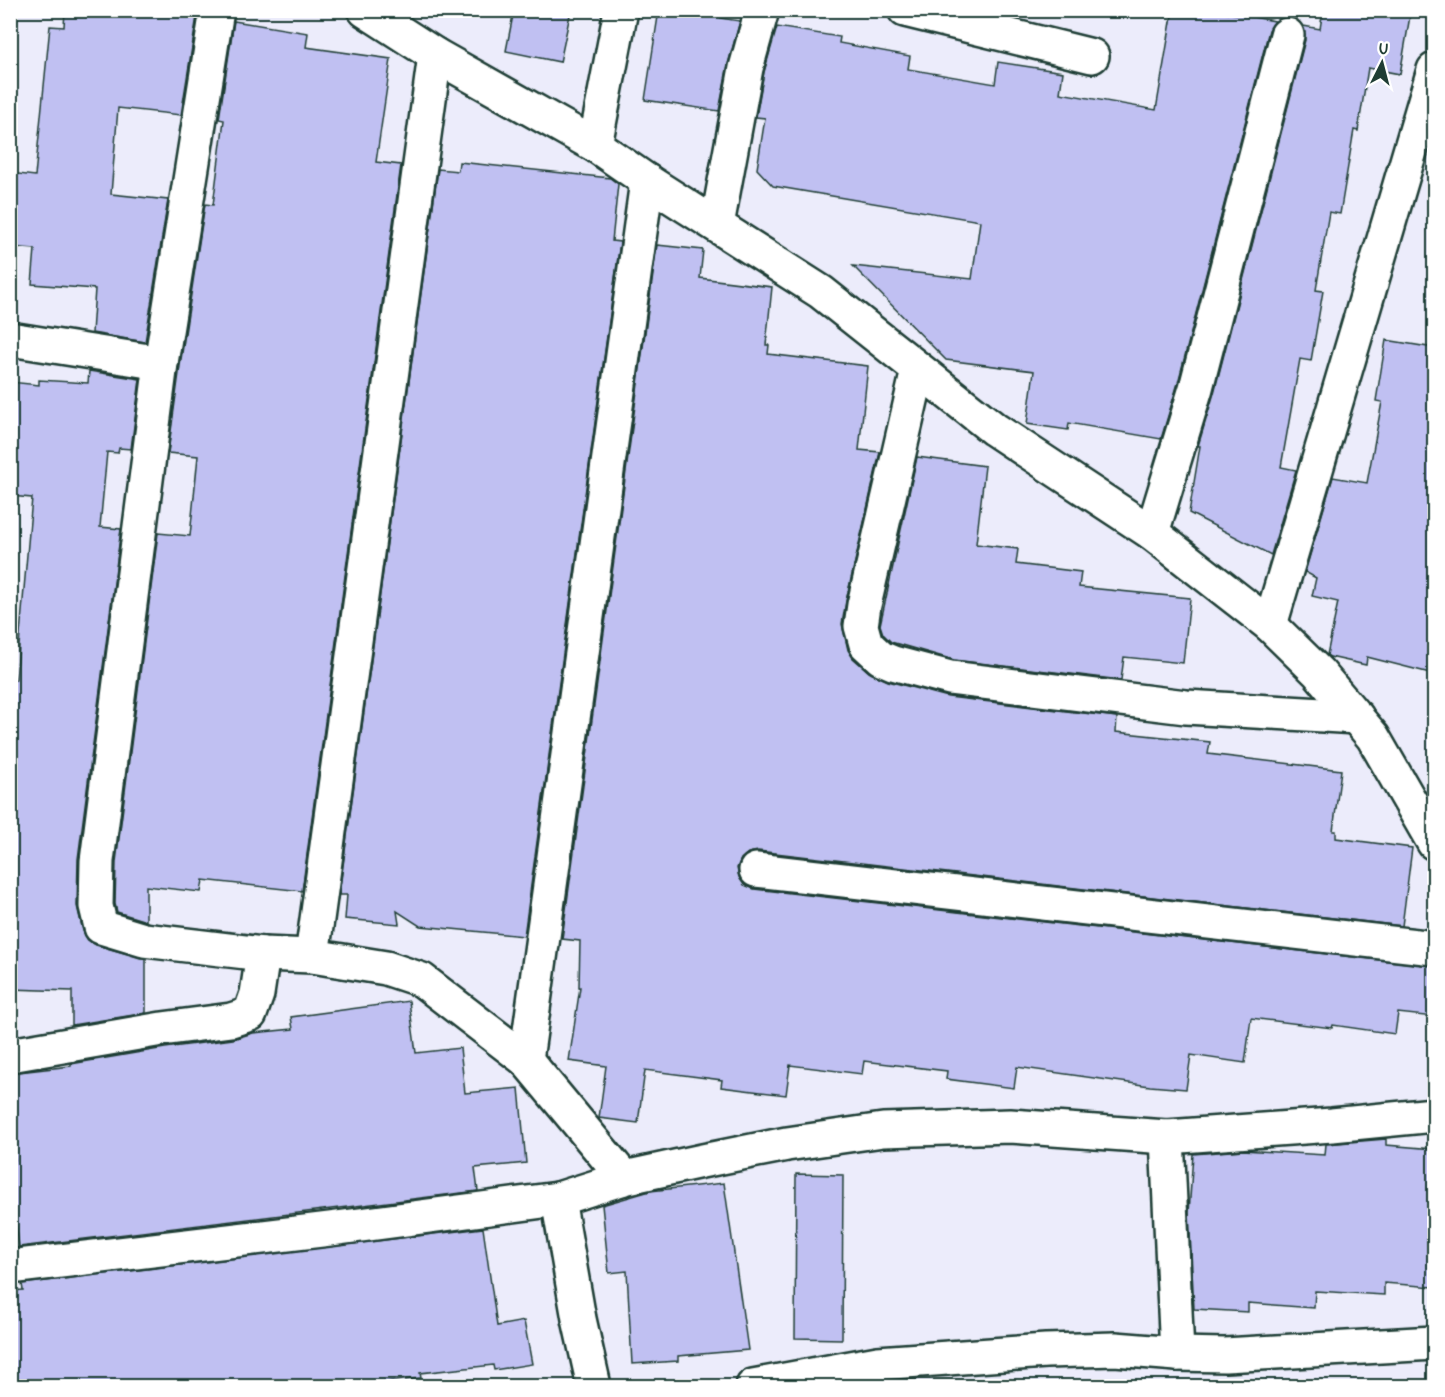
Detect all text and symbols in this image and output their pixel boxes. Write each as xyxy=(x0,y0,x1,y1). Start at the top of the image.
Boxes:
north arrow xyxy=(1352,33,1412,93)
text: U xyxy=(1378,37,1389,60)

